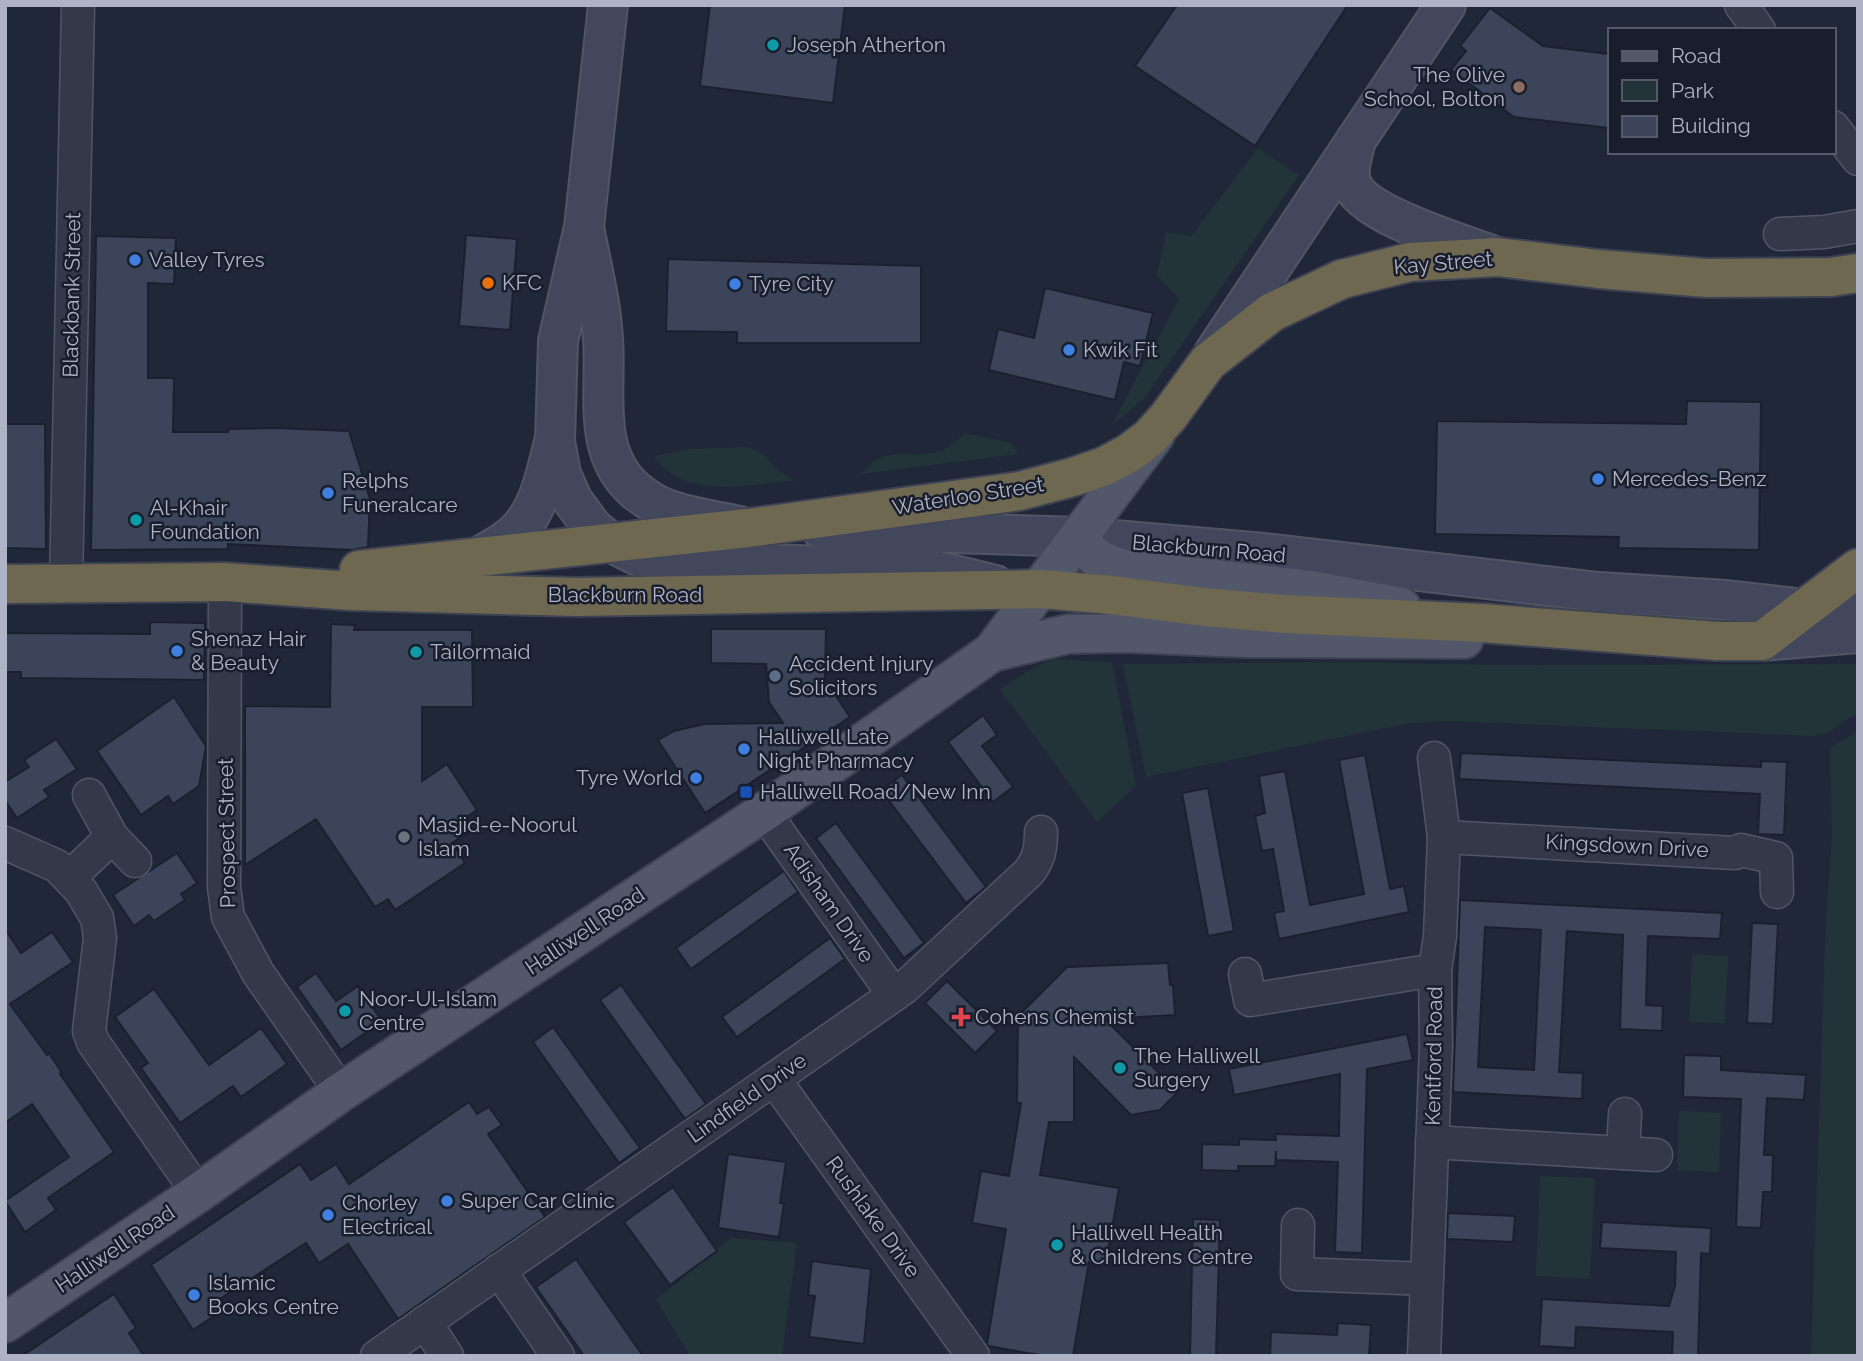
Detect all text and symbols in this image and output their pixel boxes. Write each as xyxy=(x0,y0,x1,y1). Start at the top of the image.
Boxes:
legend xyxy=(1608,28,1835,154)
place label: Joseph Atherton xyxy=(787,32,946,57)
marker: Joseph Atherton xyxy=(765,37,781,53)
text: Road xyxy=(1671,43,1721,68)
place label: The Olive School, Bolton xyxy=(1364,62,1505,111)
text: Park xyxy=(1671,78,1714,103)
marker: The Olive School, Bolton xyxy=(1511,79,1527,95)
text: Building xyxy=(1671,113,1751,138)
street label: Blackbank Street xyxy=(58,212,85,378)
street label: Kay Street xyxy=(1393,246,1493,279)
place label: Valley Tyres xyxy=(149,247,265,272)
marker: Valley Tyres xyxy=(127,252,143,268)
place label: KFC xyxy=(502,270,542,295)
place label: Tyre City xyxy=(749,271,834,296)
marker: KFC xyxy=(480,275,496,291)
marker: Tyre City xyxy=(727,276,743,292)
place label: Kwik Fit xyxy=(1083,337,1158,362)
marker: Kwik Fit xyxy=(1061,342,1077,358)
place label: Mercedes-Benz xyxy=(1612,466,1767,491)
place label: Relphs Funeralcare xyxy=(342,468,458,517)
street label: Waterloo Street xyxy=(890,471,1045,520)
marker: Mercedes-Benz xyxy=(1590,471,1606,487)
marker: Relphs Funeralcare xyxy=(320,485,336,501)
place label: Al-Khair Foundation xyxy=(150,495,260,544)
marker: Al-Khair Foundation xyxy=(128,512,144,528)
street label: Blackburn Road xyxy=(1131,529,1287,568)
street label: Blackburn Road xyxy=(548,582,702,607)
place label: Shenaz Hair & Beauty xyxy=(191,626,307,675)
place label: Tailormaid xyxy=(430,639,531,664)
marker: Shenaz Hair & Beauty xyxy=(169,643,185,659)
marker: Tailormaid xyxy=(408,644,424,660)
place label: Accident Injury Solicitors xyxy=(789,651,934,700)
marker: Accident Injury Solicitors xyxy=(767,668,783,684)
place label: Halliwell Late Night Pharmacy xyxy=(758,724,914,773)
marker: Halliwell Late Night Pharmacy xyxy=(736,741,752,757)
street label: Prospect Street xyxy=(213,758,240,908)
place label: Tyre World xyxy=(576,765,682,790)
marker: Tyre World xyxy=(688,770,704,786)
place label: Halliwell Road/New Inn xyxy=(760,779,991,804)
marker: Halliwell Road/New Inn xyxy=(738,784,754,800)
place label: Masjid-e-Noorul Islam xyxy=(418,812,577,861)
marker: Masjid-e-Noorul Islam xyxy=(396,829,412,845)
street label: Kingsdown Drive xyxy=(1545,829,1709,862)
street label: Adisham Drive xyxy=(779,838,880,967)
street label: Halliwell Road xyxy=(520,882,649,980)
place label: Noor-Ul-Islam Centre xyxy=(359,986,497,1035)
street label: Kentford Road xyxy=(1420,986,1447,1126)
marker: Noor-Ul-Islam Centre xyxy=(337,1003,353,1019)
place label: Cohens Chemist xyxy=(975,1004,1134,1029)
marker: Cohens Chemist xyxy=(953,1009,969,1025)
place label: The Halliwell Surgery xyxy=(1134,1043,1260,1092)
street label: Lindfield Drive xyxy=(682,1047,811,1148)
marker: The Halliwell Surgery xyxy=(1112,1060,1128,1076)
street label: Rushlake Drive xyxy=(821,1151,926,1282)
place label: Super Car Clinic xyxy=(461,1188,615,1213)
place label: Chorley Electrical xyxy=(342,1190,432,1239)
marker: Super Car Clinic xyxy=(439,1193,455,1209)
street label: Halliwell Road xyxy=(50,1200,179,1298)
marker: Chorley Electrical xyxy=(320,1207,336,1223)
place label: Halliwell Health & Childrens Centre xyxy=(1071,1220,1253,1269)
marker: Halliwell Health & Childrens Centre xyxy=(1049,1237,1065,1253)
place label: Islamic Books Centre xyxy=(208,1270,339,1319)
marker: Islamic Books Centre xyxy=(186,1287,202,1303)

